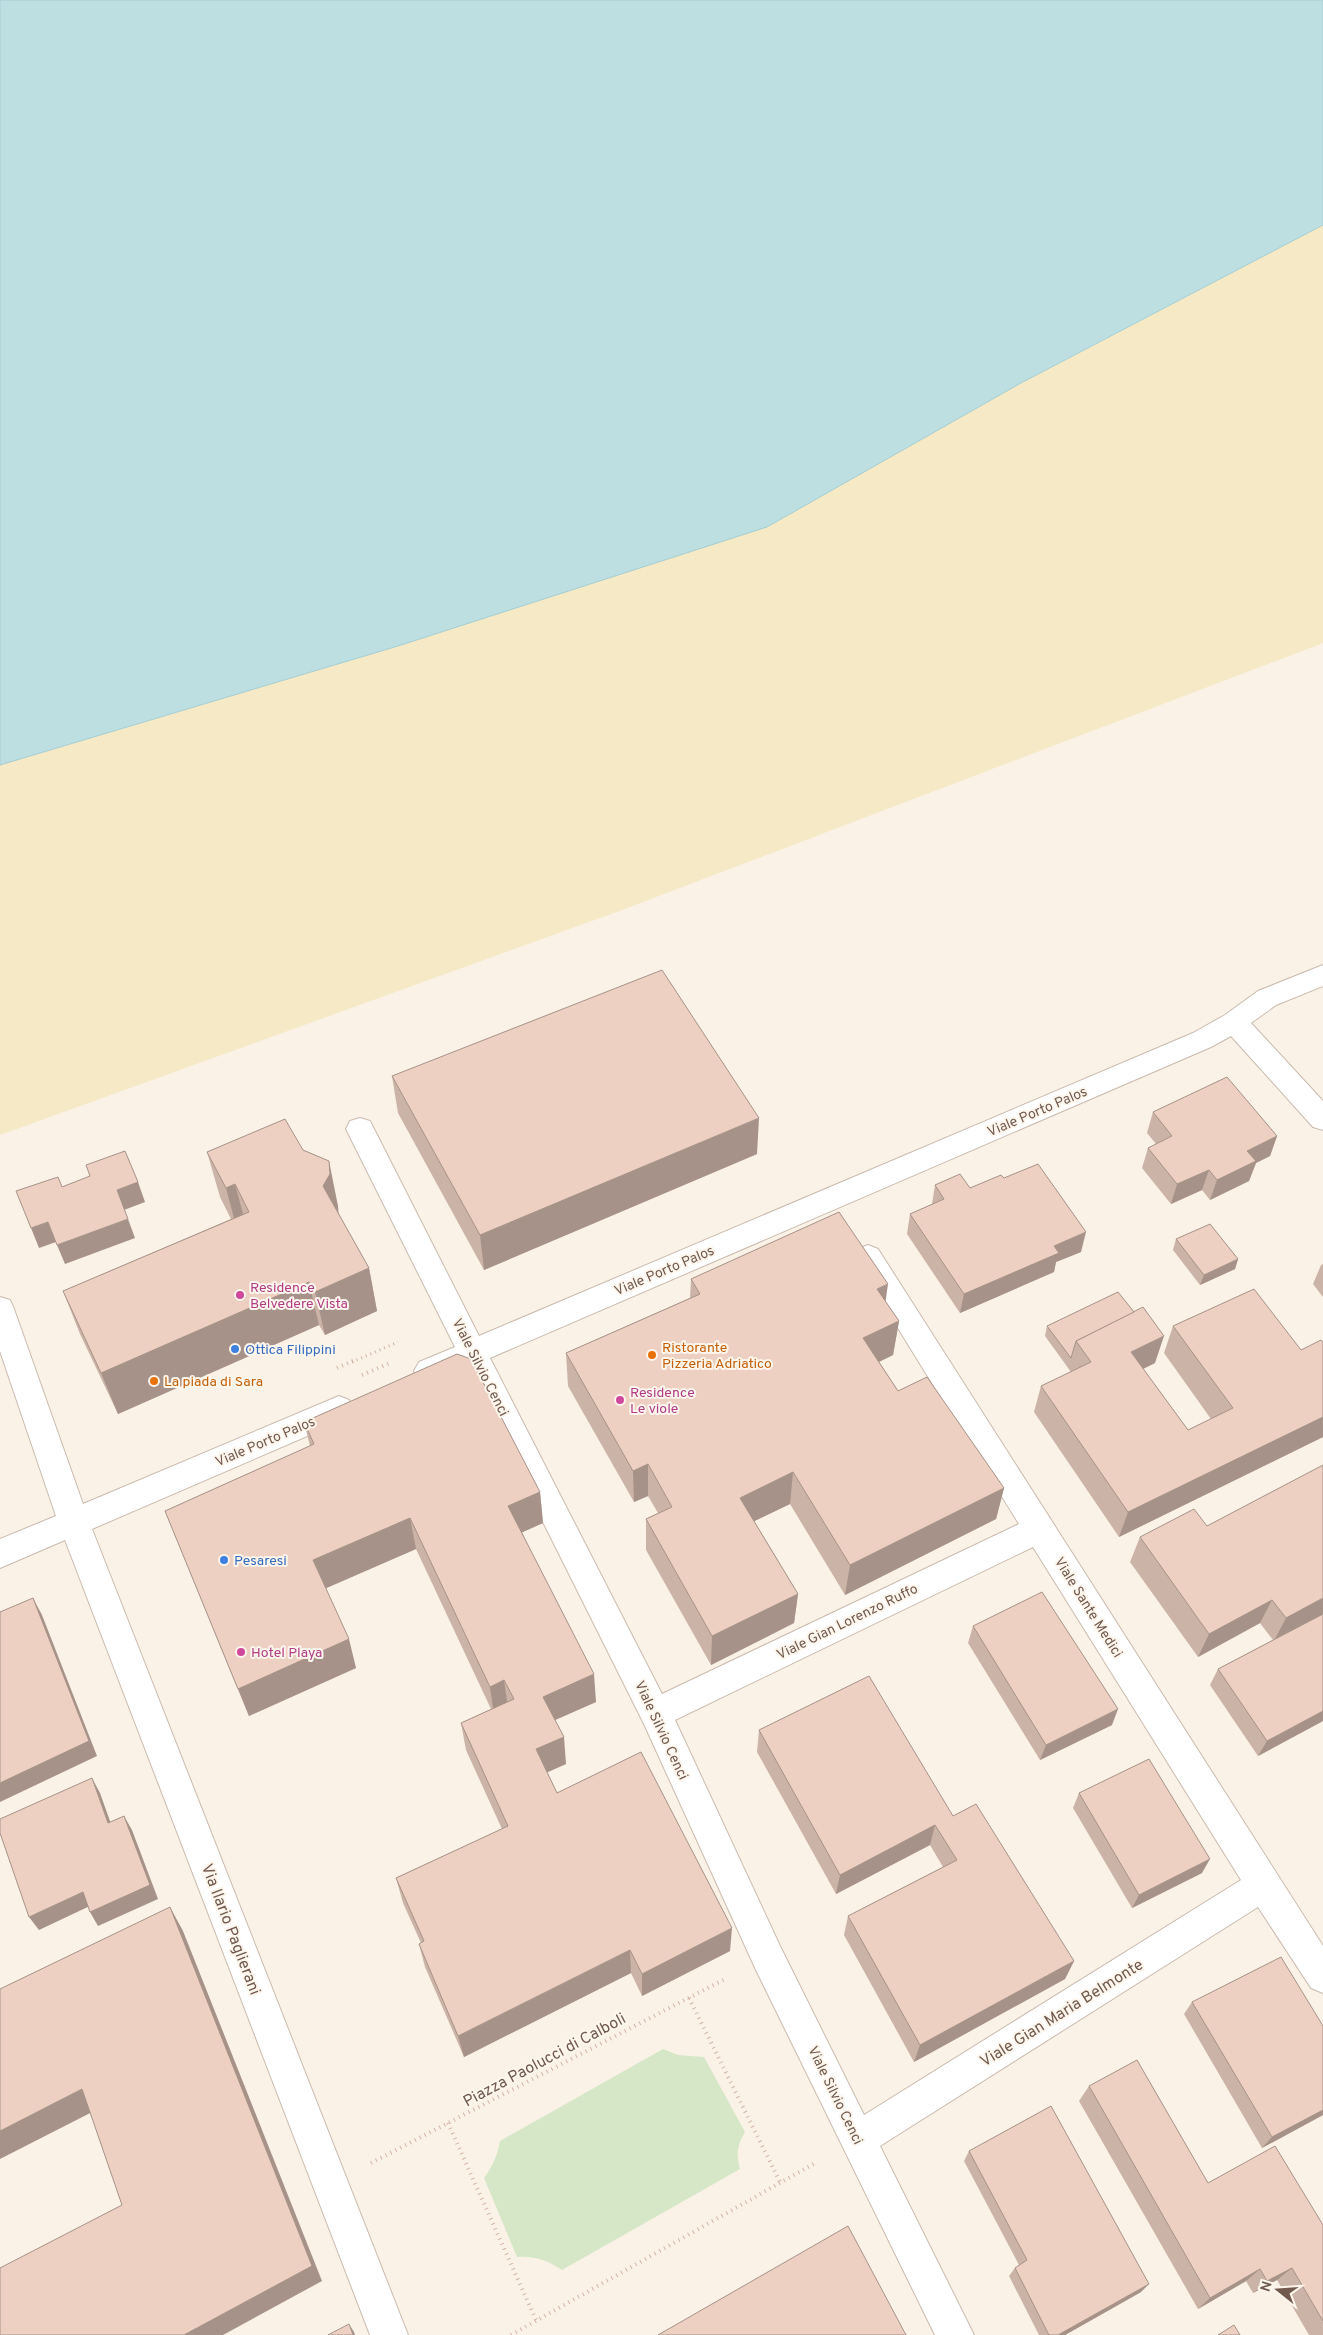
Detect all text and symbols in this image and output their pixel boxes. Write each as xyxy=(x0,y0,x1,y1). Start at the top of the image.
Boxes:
street label: Viale Porto Palos xyxy=(985,1084,1090,1141)
street label: Viale Porto Palos xyxy=(612,1243,717,1300)
place label: Residence Belvedere Vista xyxy=(250,1280,348,1313)
marker: Residence Belvedere Vista xyxy=(234,1289,246,1301)
street label: Viale Silvio Cenci xyxy=(448,1316,512,1419)
place label: Ristorante Pizzeria Adriatico xyxy=(662,1340,772,1373)
place label: Ottica Filippini xyxy=(245,1342,336,1359)
marker: Ottica Filippini xyxy=(229,1343,241,1355)
marker: Ristorante Pizzeria Adriatico xyxy=(646,1349,658,1361)
place label: La piada di Sara xyxy=(164,1374,263,1391)
marker: La piada di Sara xyxy=(148,1375,160,1387)
place label: Residence Le viole xyxy=(630,1385,695,1418)
marker: Residence Le viole xyxy=(614,1394,626,1406)
street label: Viale Porto Palos xyxy=(213,1414,318,1471)
place label: Pesaresi xyxy=(234,1553,287,1570)
marker: Pesaresi xyxy=(218,1554,230,1566)
street label: Viale Sante Medici xyxy=(1050,1554,1125,1661)
street label: Viale Gian Lorenzo Ruffo xyxy=(774,1581,921,1664)
place label: Hotel Playa xyxy=(251,1645,322,1662)
marker: Hotel Playa xyxy=(235,1646,247,1658)
street label: Viale Silvio Cenci xyxy=(630,1678,691,1783)
street label: Via Ilario Paglierani xyxy=(196,1861,264,1998)
street label: Viale Gian Maria Belmonte xyxy=(977,1955,1147,2072)
street label: Piazza Paolucci di Calboli xyxy=(460,2009,630,2112)
street label: Viale Silvio Cenci xyxy=(803,2044,866,2148)
north arrow xyxy=(1253,2265,1303,2315)
text: N xyxy=(1257,2279,1277,2294)

